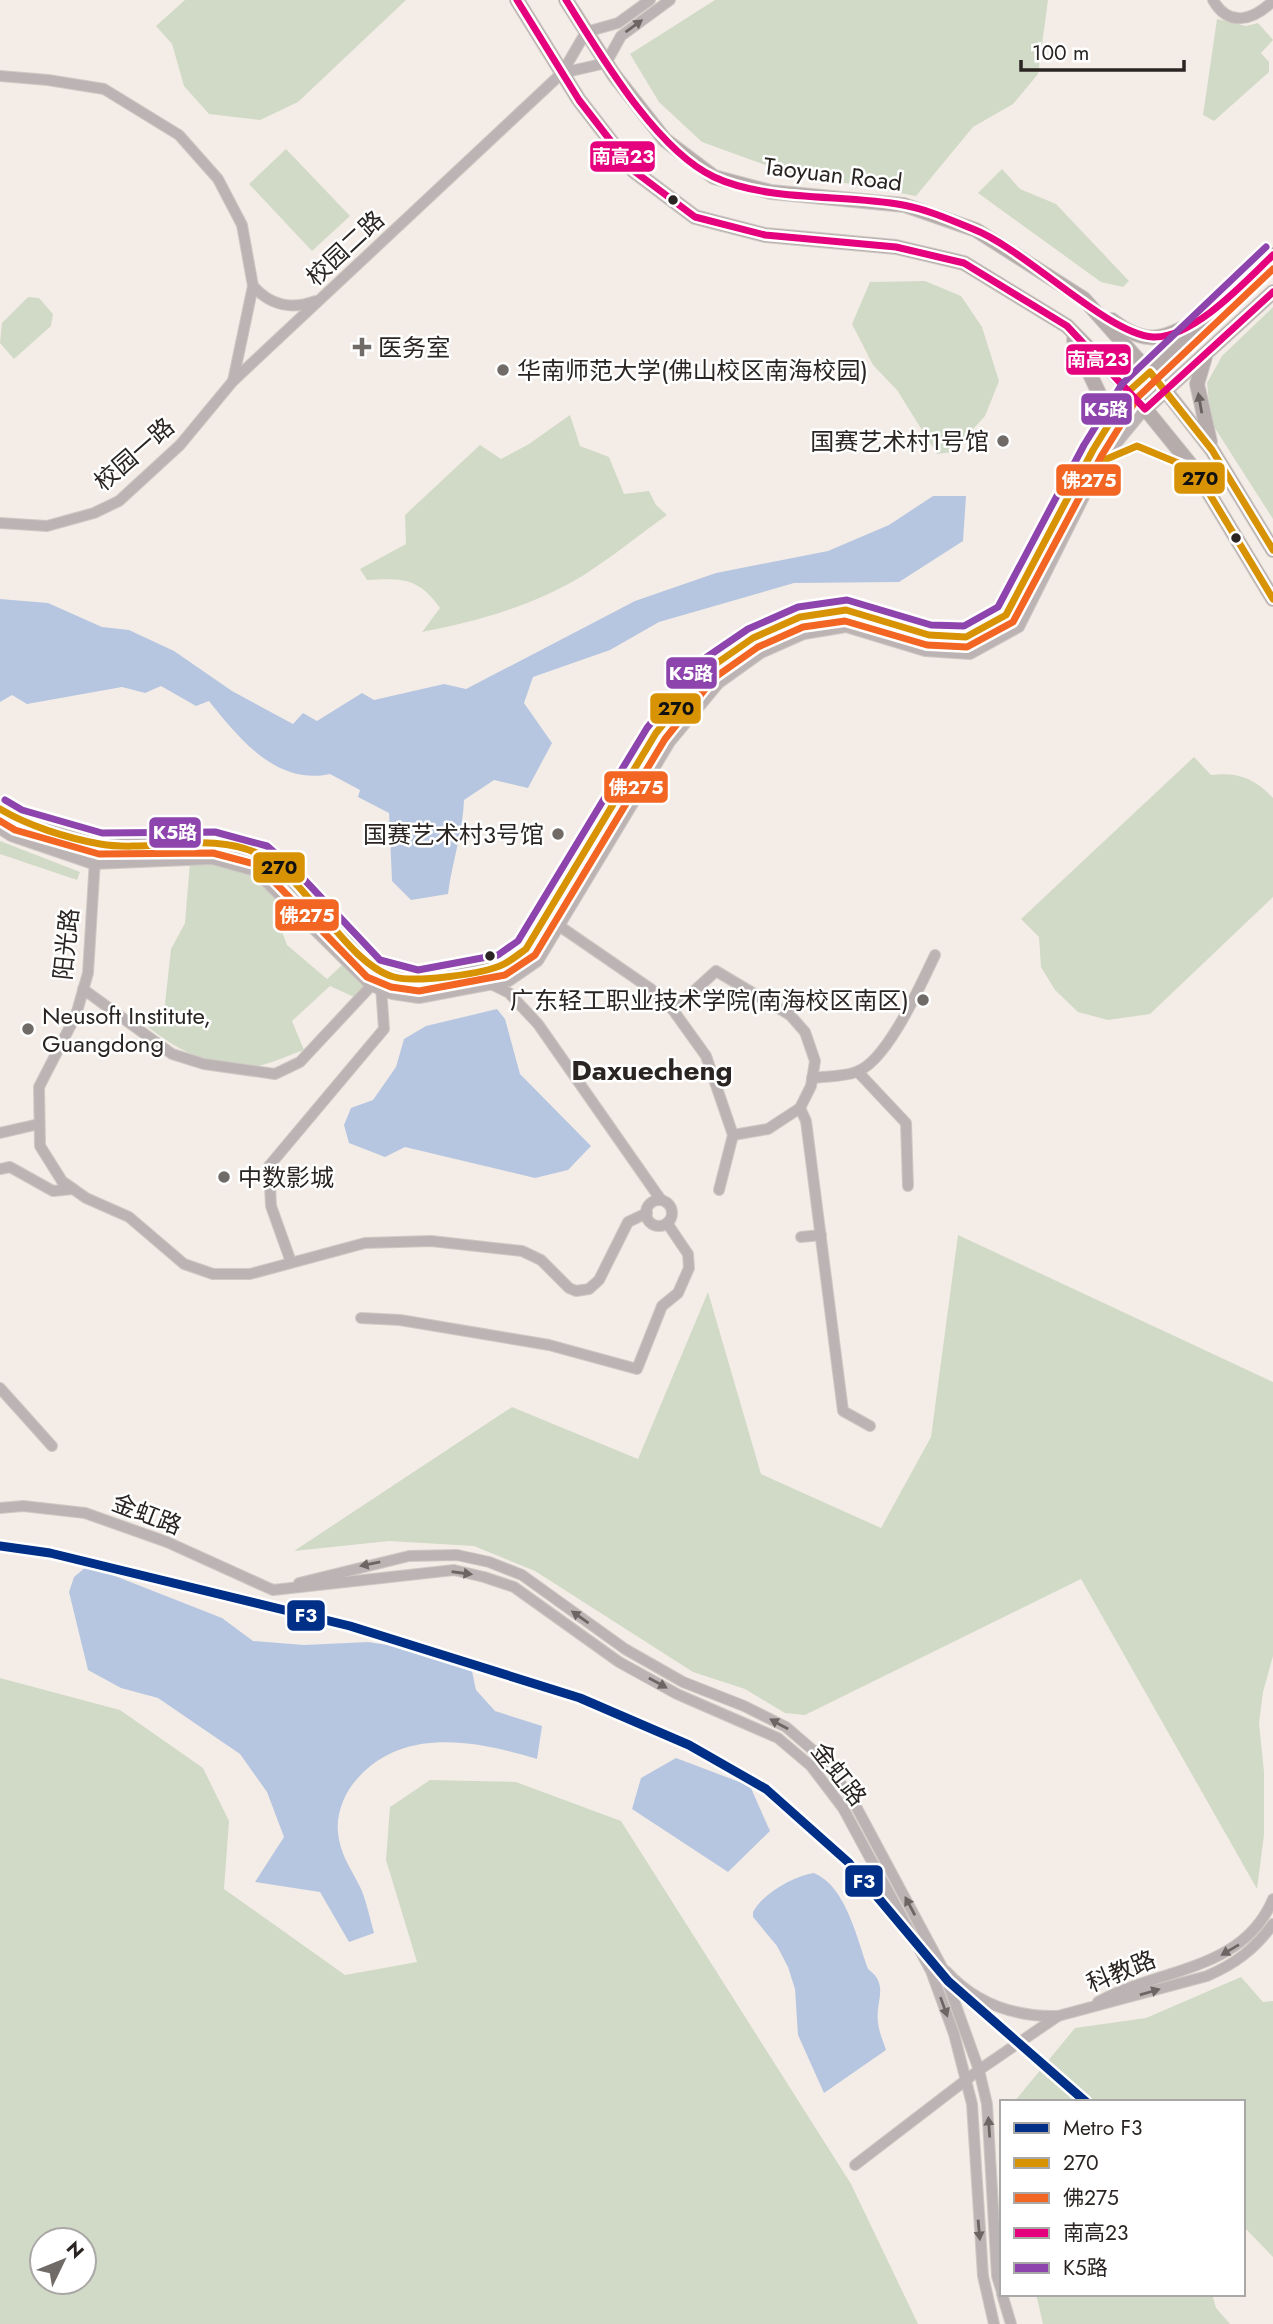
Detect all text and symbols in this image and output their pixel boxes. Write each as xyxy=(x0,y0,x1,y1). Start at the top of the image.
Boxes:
one-way arrow xyxy=(625,19,643,33)
scale bar xyxy=(1021,28,1184,72)
text: 100 m xyxy=(1032,38,1089,68)
line badge: 南高23 xyxy=(589,140,656,173)
text: 南高23 xyxy=(592,143,654,170)
street label: Taoyuan Road xyxy=(762,148,904,200)
unlabelled marker xyxy=(666,193,680,207)
street label: 校园二路 xyxy=(298,202,392,294)
place label: 医务室 xyxy=(378,330,450,365)
marker: 医务室 xyxy=(352,337,372,357)
line badge: 南高23 xyxy=(1065,343,1132,376)
text: 南高23 xyxy=(1067,346,1129,373)
place label: 华南师范大学(佛山校区南海校园) xyxy=(517,353,868,388)
marker: 华南师范大学(佛山校区南海校园) xyxy=(495,362,511,378)
line badge: K5路 xyxy=(1080,392,1133,426)
one-way arrow xyxy=(1194,392,1205,414)
text: K5路 xyxy=(1084,396,1128,423)
street label: 校园一路 xyxy=(86,409,182,499)
place label: 国赛艺术村1号馆 xyxy=(810,424,989,459)
marker: 国赛艺术村1号馆 xyxy=(995,433,1011,449)
line badge: 270 xyxy=(1173,461,1226,495)
line badge: 佛275 xyxy=(1055,463,1122,497)
text: 270 xyxy=(1182,465,1218,492)
text: 佛275 xyxy=(1061,467,1117,494)
unlabelled marker xyxy=(1229,531,1243,545)
line badge: K5路 xyxy=(665,656,718,690)
text: K5路 xyxy=(669,660,713,687)
line badge: 270 xyxy=(649,692,702,725)
text: 270 xyxy=(658,695,694,722)
line badge: 佛275 xyxy=(603,770,669,804)
text: 佛275 xyxy=(608,774,664,801)
line badge: K5路 xyxy=(148,816,202,849)
place label: 国赛艺术村3号馆 xyxy=(363,817,544,852)
text: K5路 xyxy=(153,819,197,846)
marker: 国赛艺术村3号馆 xyxy=(550,826,566,842)
line badge: 270 xyxy=(252,851,306,884)
text: 270 xyxy=(261,854,297,881)
line badge: 佛275 xyxy=(274,898,340,932)
text: 佛275 xyxy=(279,902,335,929)
street label: 阳光路 xyxy=(45,906,87,982)
unlabelled marker xyxy=(483,949,497,963)
place label: 广东轻工职业技术学院(南海校区南区) xyxy=(510,983,909,1018)
marker: 广东轻工职业技术学院(南海校区南区) xyxy=(915,992,931,1008)
place label: Neusoft Institute, Guangdong xyxy=(42,998,211,1061)
marker: Neusoft Institute, Guangdong xyxy=(20,1021,36,1037)
district label: Daxuecheng xyxy=(571,1050,733,1091)
place label: 中数影城 xyxy=(238,1160,334,1195)
marker: 中数影城 xyxy=(216,1169,232,1185)
street label: 金虹路 xyxy=(107,1485,187,1543)
one-way arrow xyxy=(359,1559,381,1570)
one-way arrow xyxy=(451,1568,473,1579)
line badge: F3 xyxy=(286,1599,326,1632)
text: F3 xyxy=(295,1602,317,1629)
one-way arrow xyxy=(571,1610,589,1624)
one-way arrow xyxy=(648,1677,667,1689)
one-way arrow xyxy=(770,1718,789,1730)
street label: 金虹路 xyxy=(803,1735,875,1813)
line badge: F3 xyxy=(844,1864,884,1898)
text: F3 xyxy=(853,1868,875,1895)
one-way arrow xyxy=(904,1896,915,1916)
street label: 科教路 xyxy=(1081,1941,1161,2001)
one-way arrow xyxy=(1220,1944,1239,1956)
one-way arrow xyxy=(1139,1986,1161,1997)
one-way arrow xyxy=(939,1997,950,2018)
legend xyxy=(1000,2100,1245,2296)
text: Metro F3 xyxy=(1063,2113,1143,2143)
one-way arrow xyxy=(983,2115,994,2137)
text: 270 xyxy=(1063,2148,1099,2178)
text: 佛275 xyxy=(1063,2183,1119,2213)
text: 南高23 xyxy=(1063,2218,1128,2248)
one-way arrow xyxy=(974,2220,985,2242)
north arrow xyxy=(28,2226,98,2296)
text: N xyxy=(60,2235,90,2264)
text: K5路 xyxy=(1063,2253,1108,2283)

